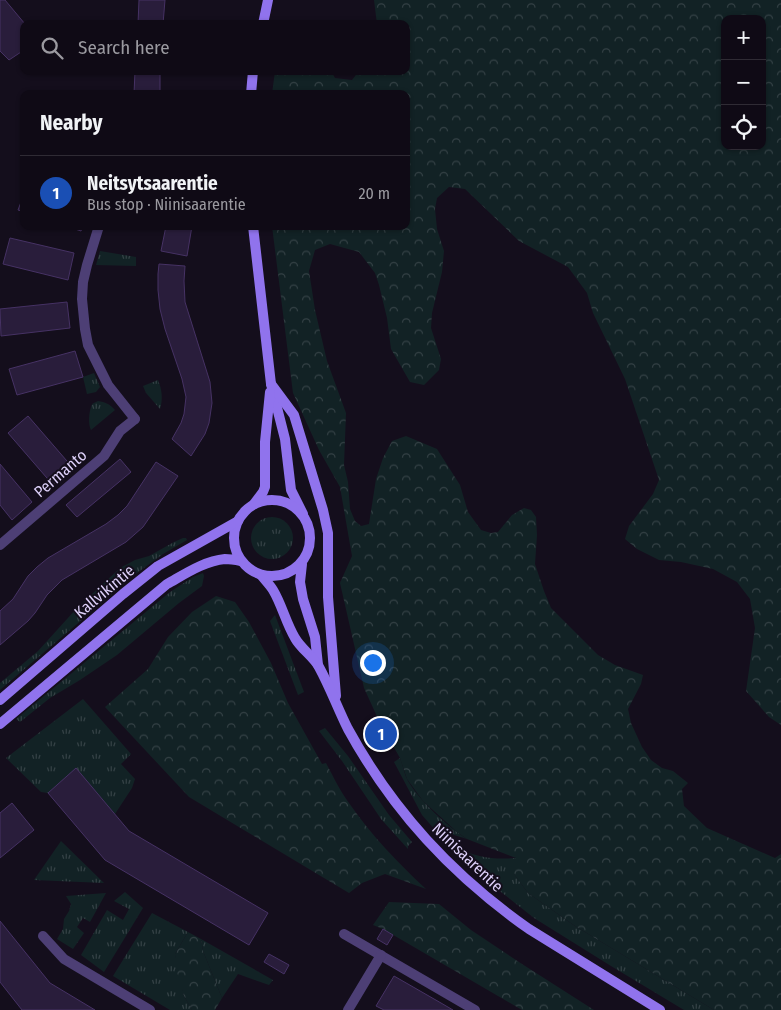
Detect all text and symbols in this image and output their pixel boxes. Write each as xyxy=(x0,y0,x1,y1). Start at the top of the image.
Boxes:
map controls xyxy=(721,15,766,150)
button: + xyxy=(721,15,766,60)
search box xyxy=(20,20,410,75)
icon: search xyxy=(38,34,66,62)
text: Search here xyxy=(78,36,170,59)
button: − xyxy=(721,60,766,105)
button: locate xyxy=(721,105,766,150)
text: Nearby xyxy=(40,110,102,136)
text: Neitsytsaarentie xyxy=(87,172,218,195)
text: 1 xyxy=(53,184,59,203)
text: 20 m xyxy=(359,184,390,203)
text: Bus stop · Niinisaarentie xyxy=(87,195,246,214)
street label: Permanto xyxy=(30,445,90,501)
street label: Kallvikintie xyxy=(70,561,138,622)
your location xyxy=(360,650,386,676)
pin: 1 xyxy=(365,715,397,753)
street label: Niinisaarentie xyxy=(428,819,507,896)

